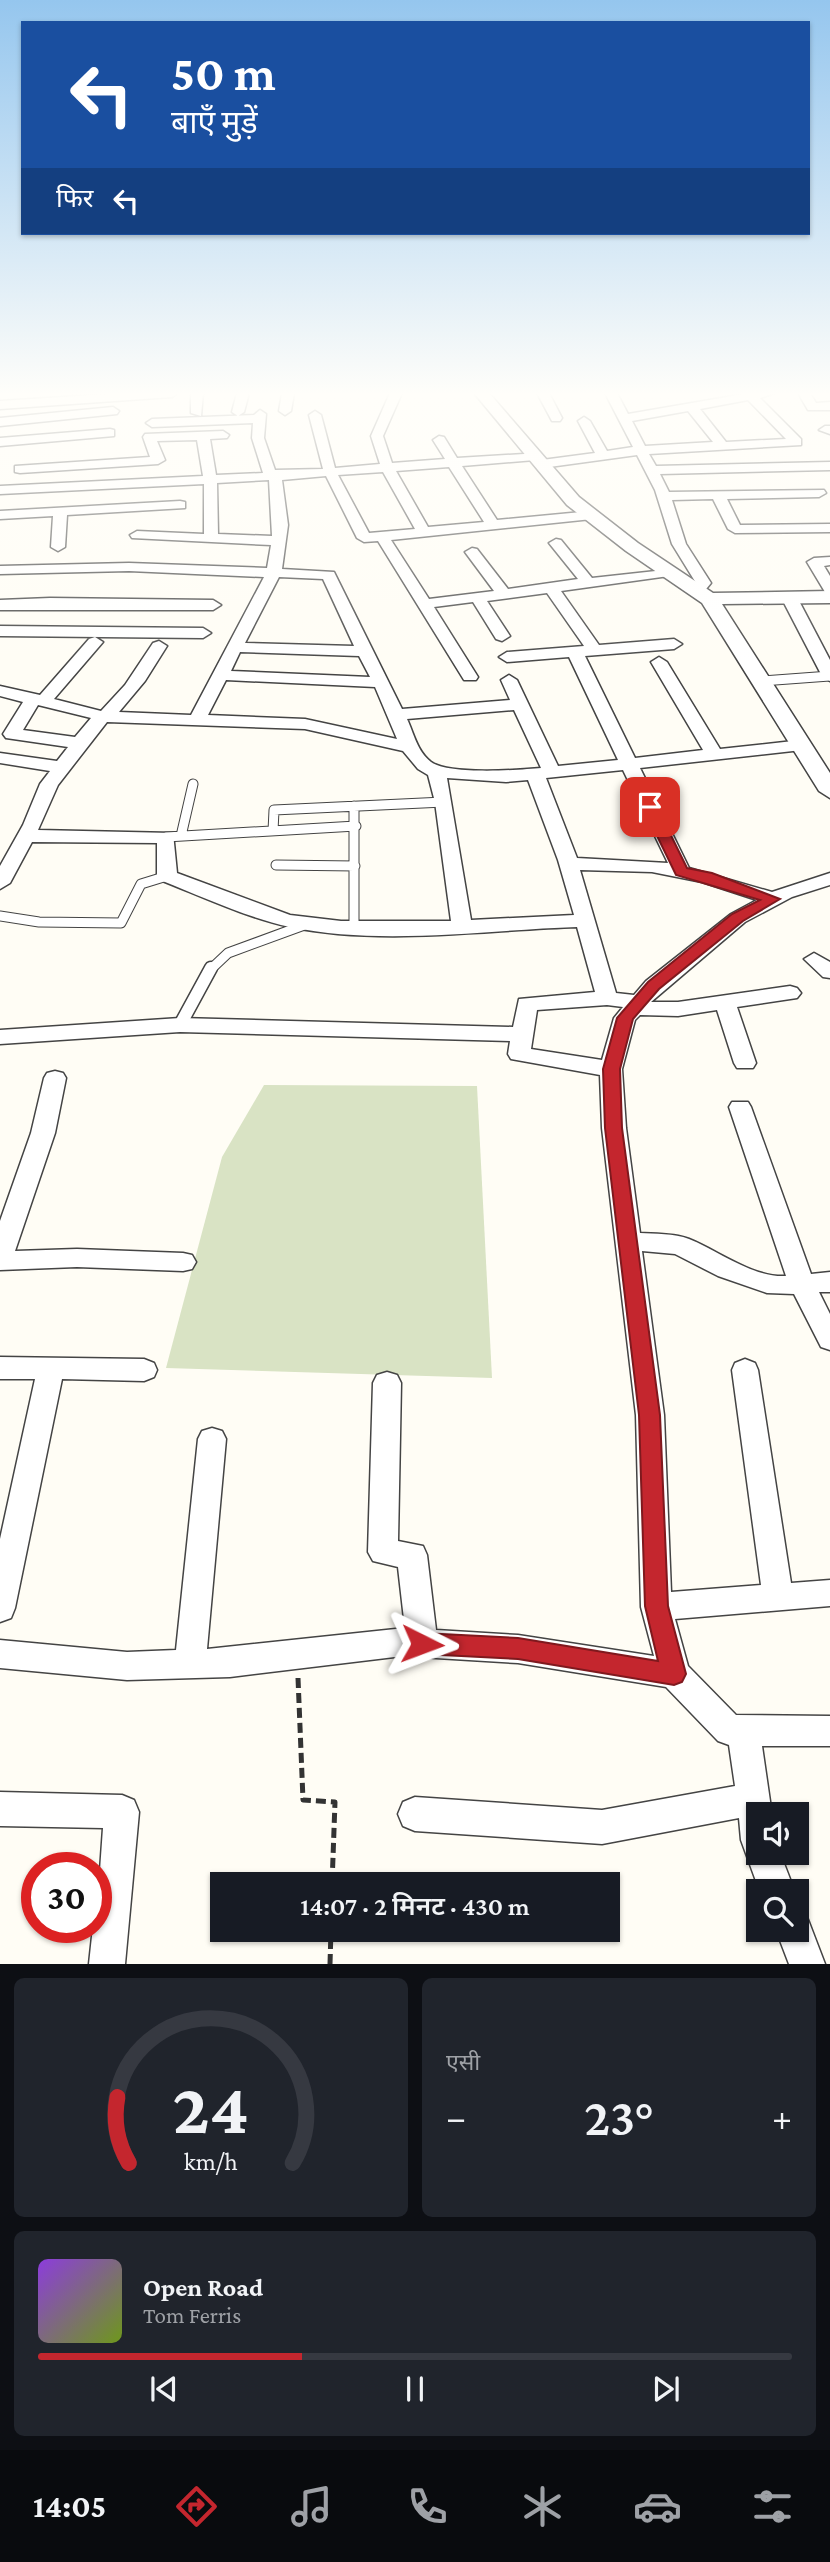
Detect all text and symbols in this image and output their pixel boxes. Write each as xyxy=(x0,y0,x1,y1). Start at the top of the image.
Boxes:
text: 50 m xyxy=(171,46,276,101)
icon: left xyxy=(56,49,147,140)
text: बाएँ मुड़ें xyxy=(171,104,258,140)
icon: left xyxy=(107,182,145,220)
text: फिर xyxy=(56,184,93,213)
pin xyxy=(620,777,680,837)
icon: arrive xyxy=(631,788,669,826)
position arrow xyxy=(385,1607,459,1681)
map controls xyxy=(746,1802,809,1942)
button: sound xyxy=(746,1802,809,1865)
speed limit sign: 30 xyxy=(21,1852,112,1943)
button: search xyxy=(746,1879,809,1942)
text: 14:07 · 2 मिनट · 430 m xyxy=(300,1892,530,1921)
text: एसी xyxy=(446,2049,480,2075)
text: 24 xyxy=(173,2069,249,2150)
text: 23° xyxy=(584,2088,654,2146)
text: − xyxy=(446,2096,466,2138)
text: + xyxy=(772,2096,792,2138)
text: km/h xyxy=(184,2148,238,2175)
text: Open Road xyxy=(143,2273,263,2302)
text: Tom Ferris xyxy=(143,2302,241,2328)
icon: previous xyxy=(145,2370,183,2408)
icon: pause xyxy=(396,2370,434,2408)
icon: next xyxy=(647,2370,685,2408)
icon: directions xyxy=(172,2482,221,2531)
icon: music xyxy=(287,2482,336,2531)
icon: phone xyxy=(403,2482,452,2531)
icon: climate xyxy=(518,2482,567,2531)
icon: car xyxy=(633,2482,682,2531)
icon: filters xyxy=(748,2482,797,2531)
text: 14:05 xyxy=(33,2488,106,2524)

